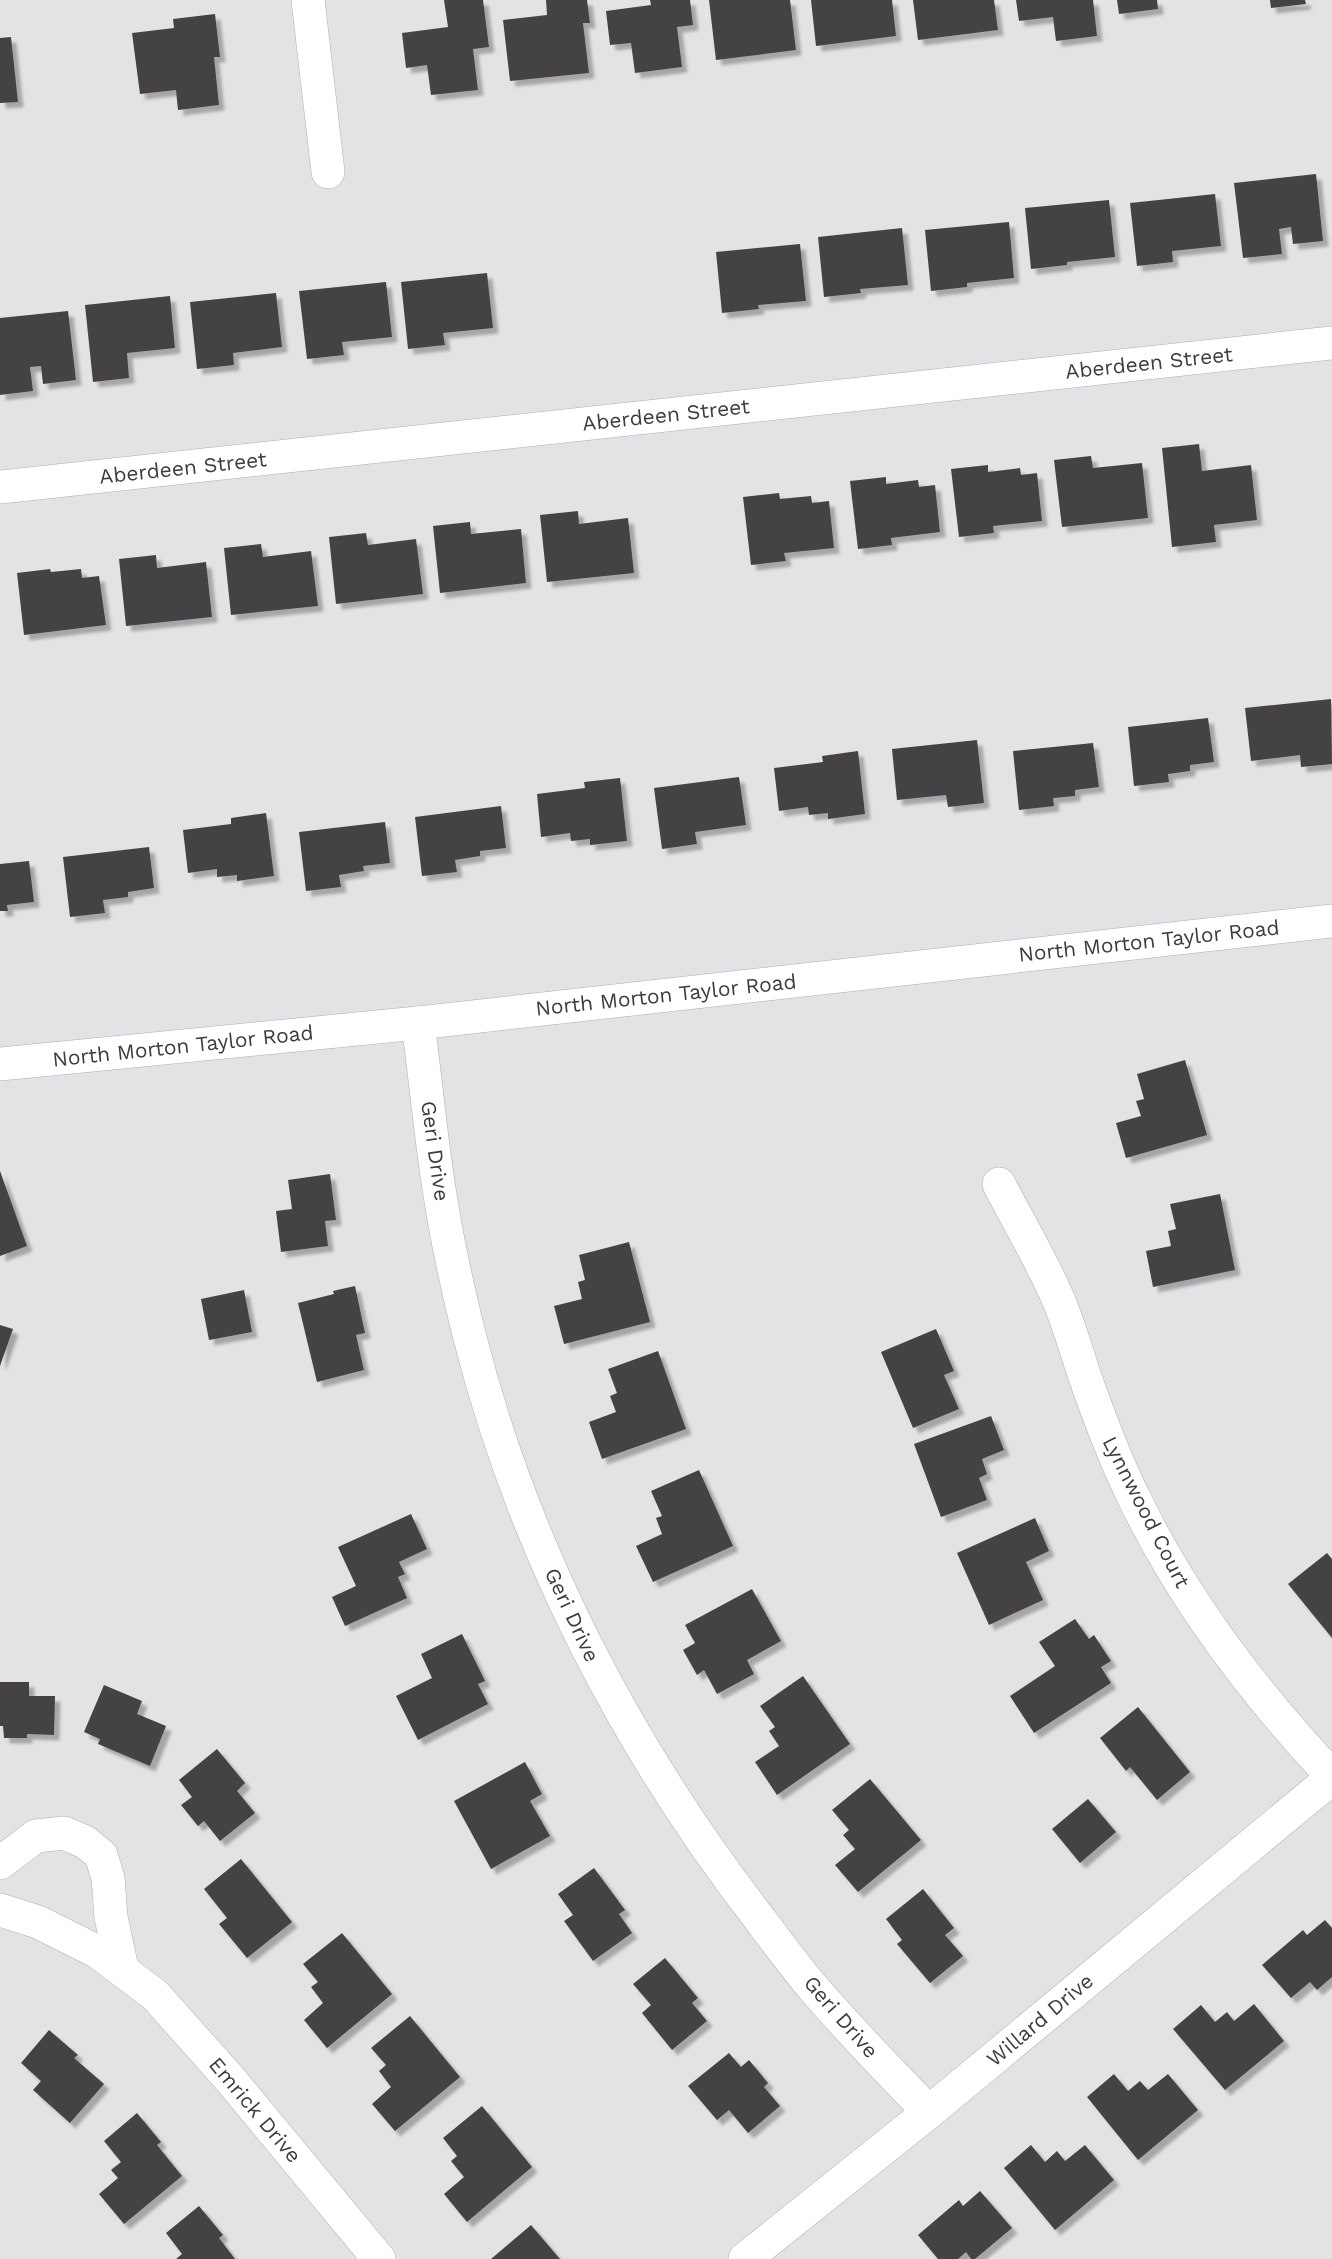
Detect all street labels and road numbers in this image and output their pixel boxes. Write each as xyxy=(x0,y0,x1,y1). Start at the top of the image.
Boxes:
street label: Aberdeen Street xyxy=(1064,341,1234,384)
street label: Aberdeen Street xyxy=(581,393,751,436)
street label: Aberdeen Street xyxy=(98,446,268,489)
street label: North Morton Taylor Road xyxy=(1017,914,1281,967)
street label: North Morton Taylor Road xyxy=(534,968,798,1021)
street label: North Morton Taylor Road xyxy=(51,1019,315,1072)
street label: Geri Drive xyxy=(416,1099,455,1203)
street label: Lynnwood Court xyxy=(1097,1432,1196,1592)
street label: Geri Drive xyxy=(540,1564,605,1666)
street label: Willard Drive xyxy=(981,1968,1098,2071)
street label: Geri Drive xyxy=(799,1970,884,2063)
street label: Emrick Drive xyxy=(204,2052,307,2168)

